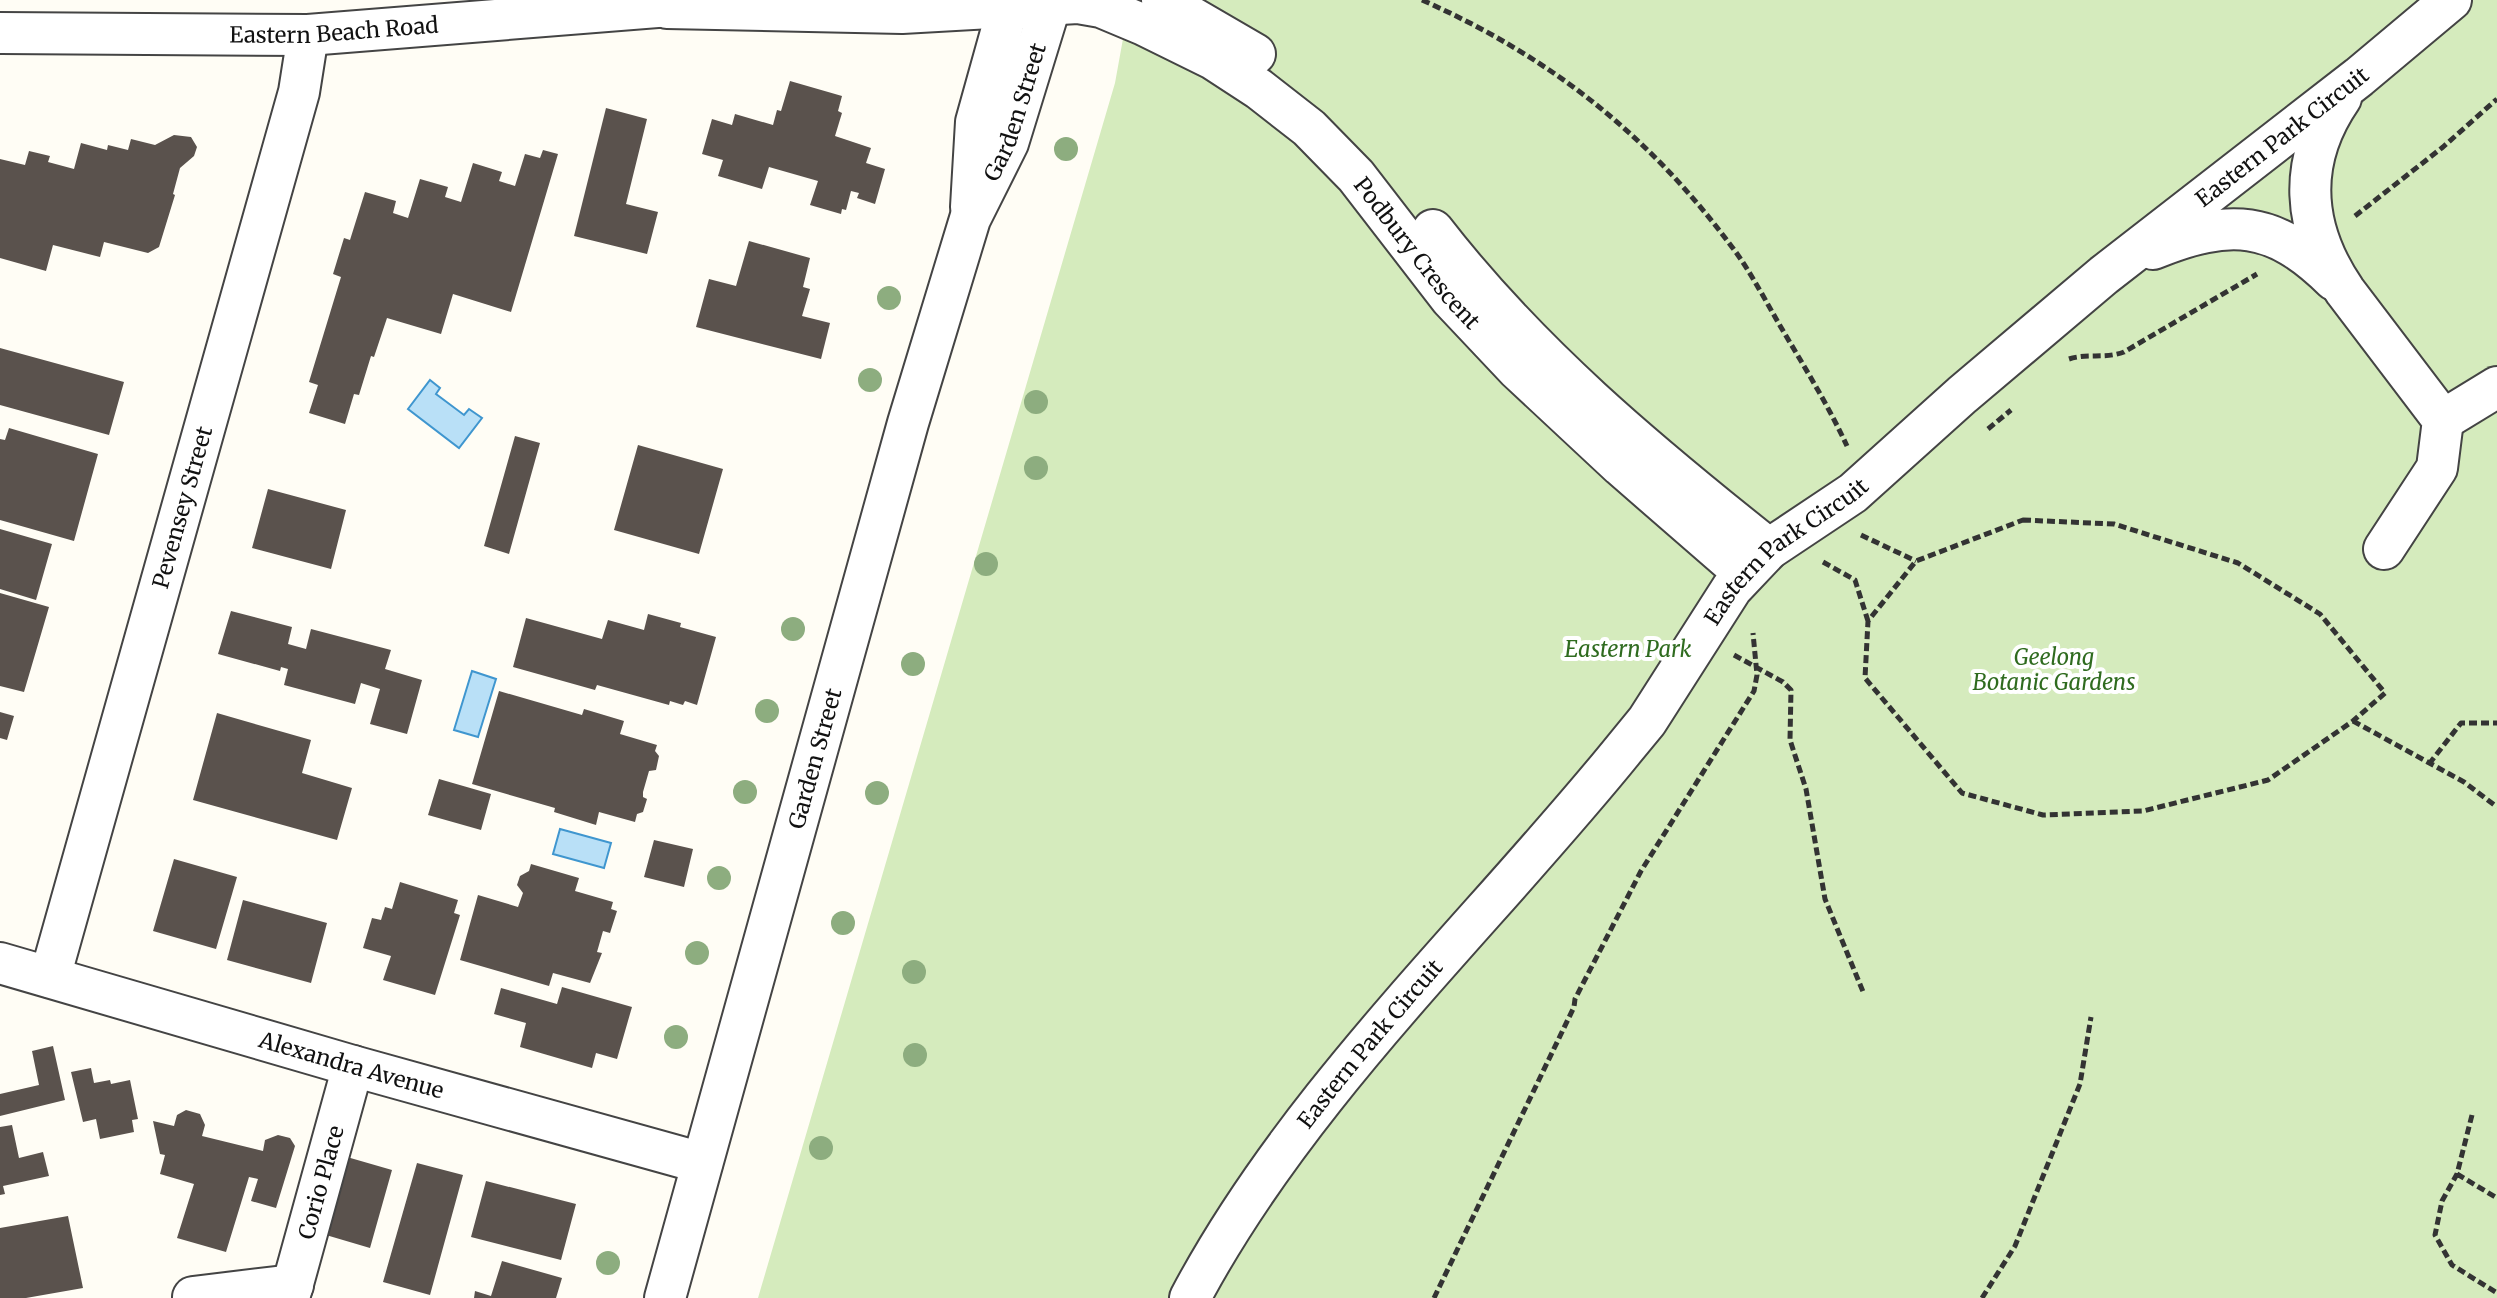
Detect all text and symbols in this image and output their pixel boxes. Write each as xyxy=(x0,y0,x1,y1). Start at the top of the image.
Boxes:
street label: Eastern Beach Road xyxy=(229,11,439,49)
street label: Garden Street xyxy=(977,39,1052,186)
street label: Eastern Park Circuit xyxy=(2190,61,2375,213)
street label: Podbury Crescent xyxy=(1348,171,1486,335)
street label: Pevensey Street xyxy=(146,423,218,592)
street label: Eastern Park Circuit xyxy=(1698,472,1874,630)
park label: Eastern Park xyxy=(1564,635,1692,663)
park label: Geelong Botanic Gardens xyxy=(1973,643,2135,696)
street label: Garden Street xyxy=(782,685,848,832)
street label: Eastern Park Circuit xyxy=(1291,953,1449,1134)
street label: Alexandra Avenue xyxy=(255,1025,447,1105)
street label: Corio Place xyxy=(292,1122,350,1242)

